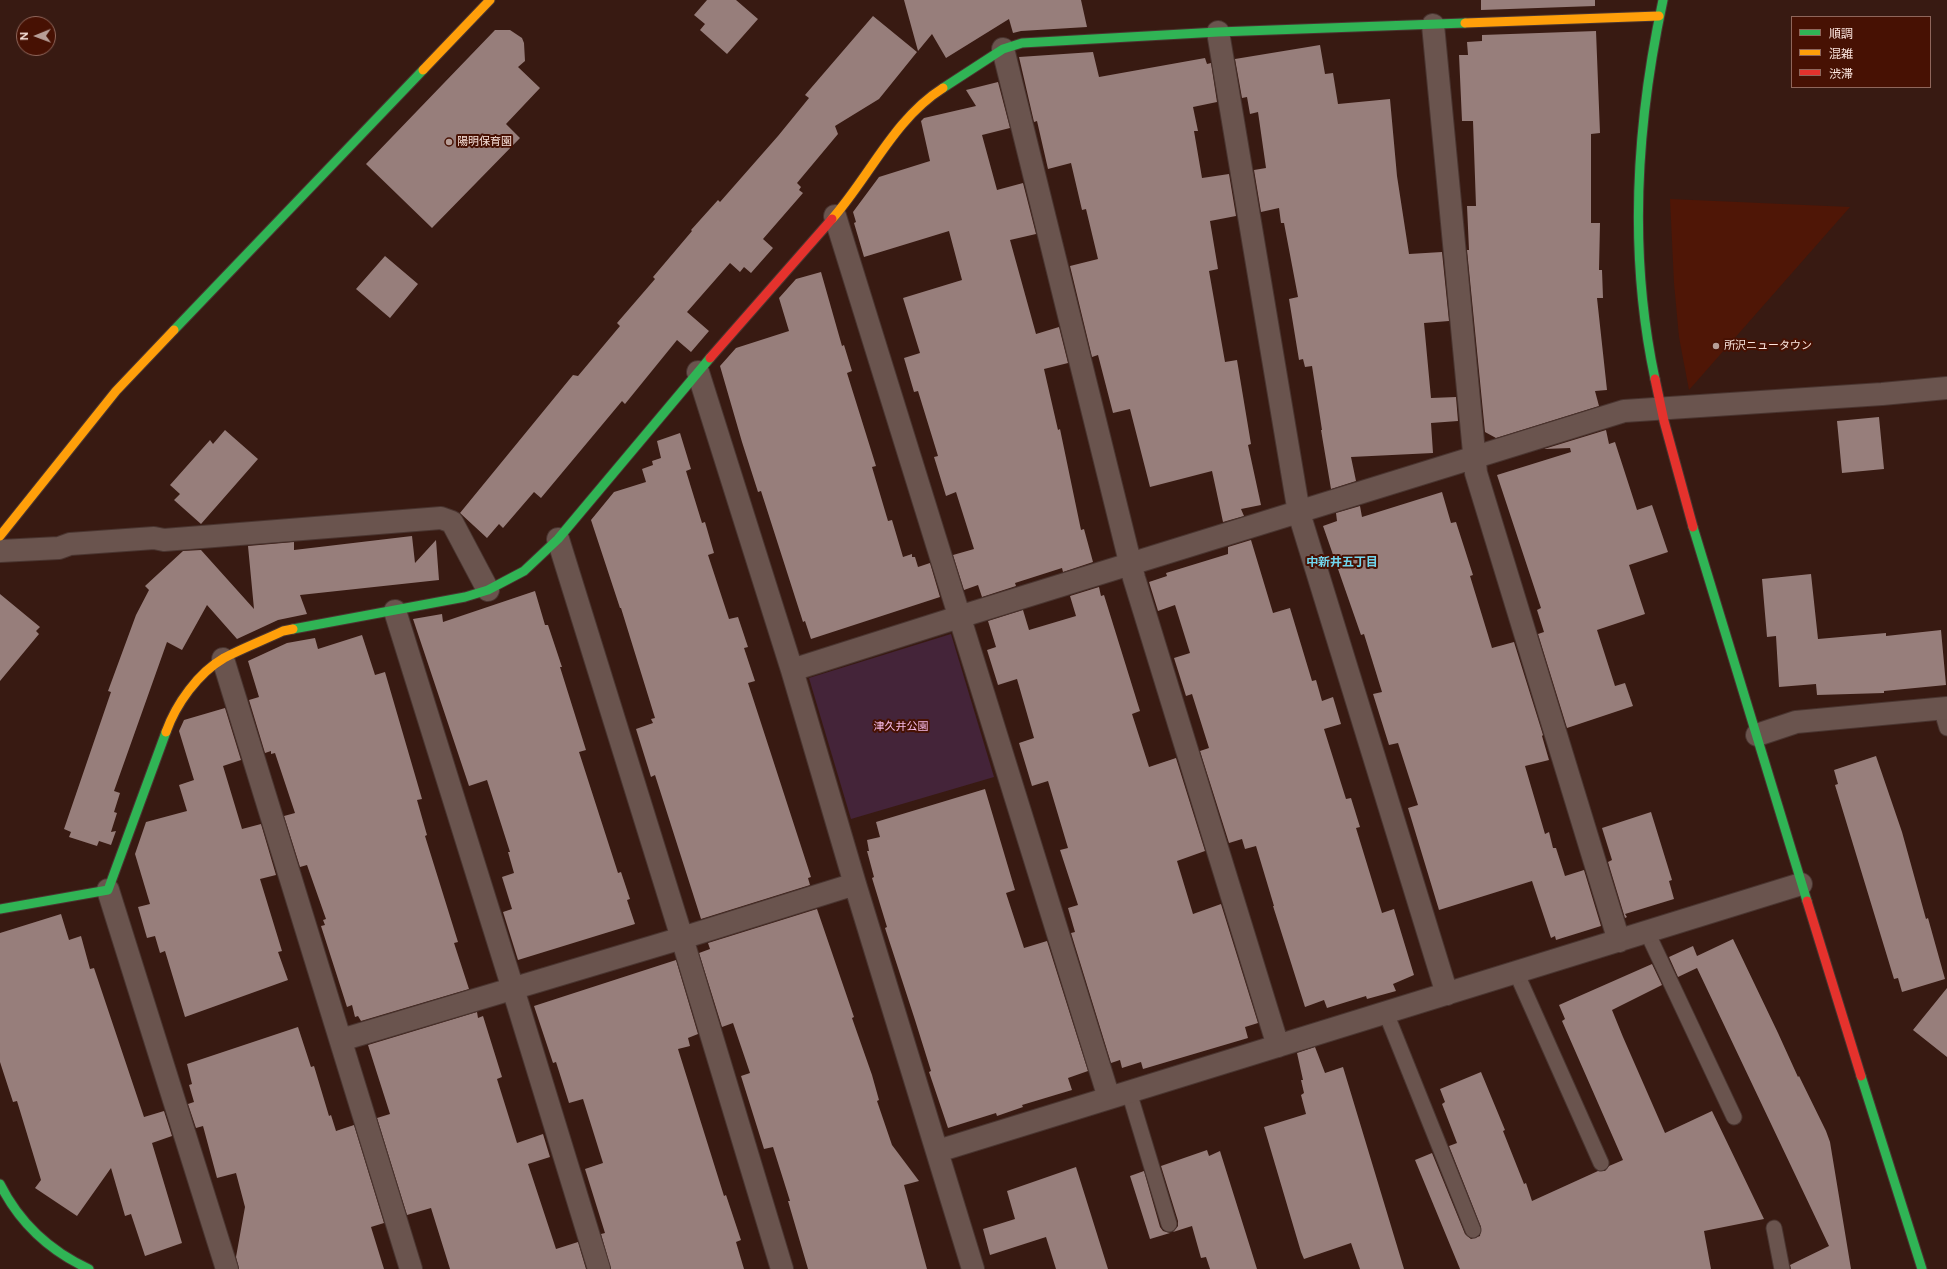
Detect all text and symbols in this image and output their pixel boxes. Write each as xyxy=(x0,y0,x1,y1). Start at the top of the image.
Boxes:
north arrow xyxy=(16,16,56,56)
legend xyxy=(1791,16,1931,88)
text: 順調 xyxy=(1829,27,1853,41)
text: N xyxy=(18,32,31,41)
text: 混雑 xyxy=(1829,47,1853,61)
text: 渋滞 xyxy=(1829,67,1853,81)
place label: 陽明保育園 xyxy=(457,135,512,149)
marker: 陽明保育園 xyxy=(444,137,454,147)
place label: 所沢ニュータウン xyxy=(1724,339,1812,353)
marker: 所沢ニュータウン xyxy=(1711,341,1721,351)
district label: 中新井五丁目 xyxy=(1306,555,1378,569)
park label: 津久井公園 xyxy=(874,720,928,734)

